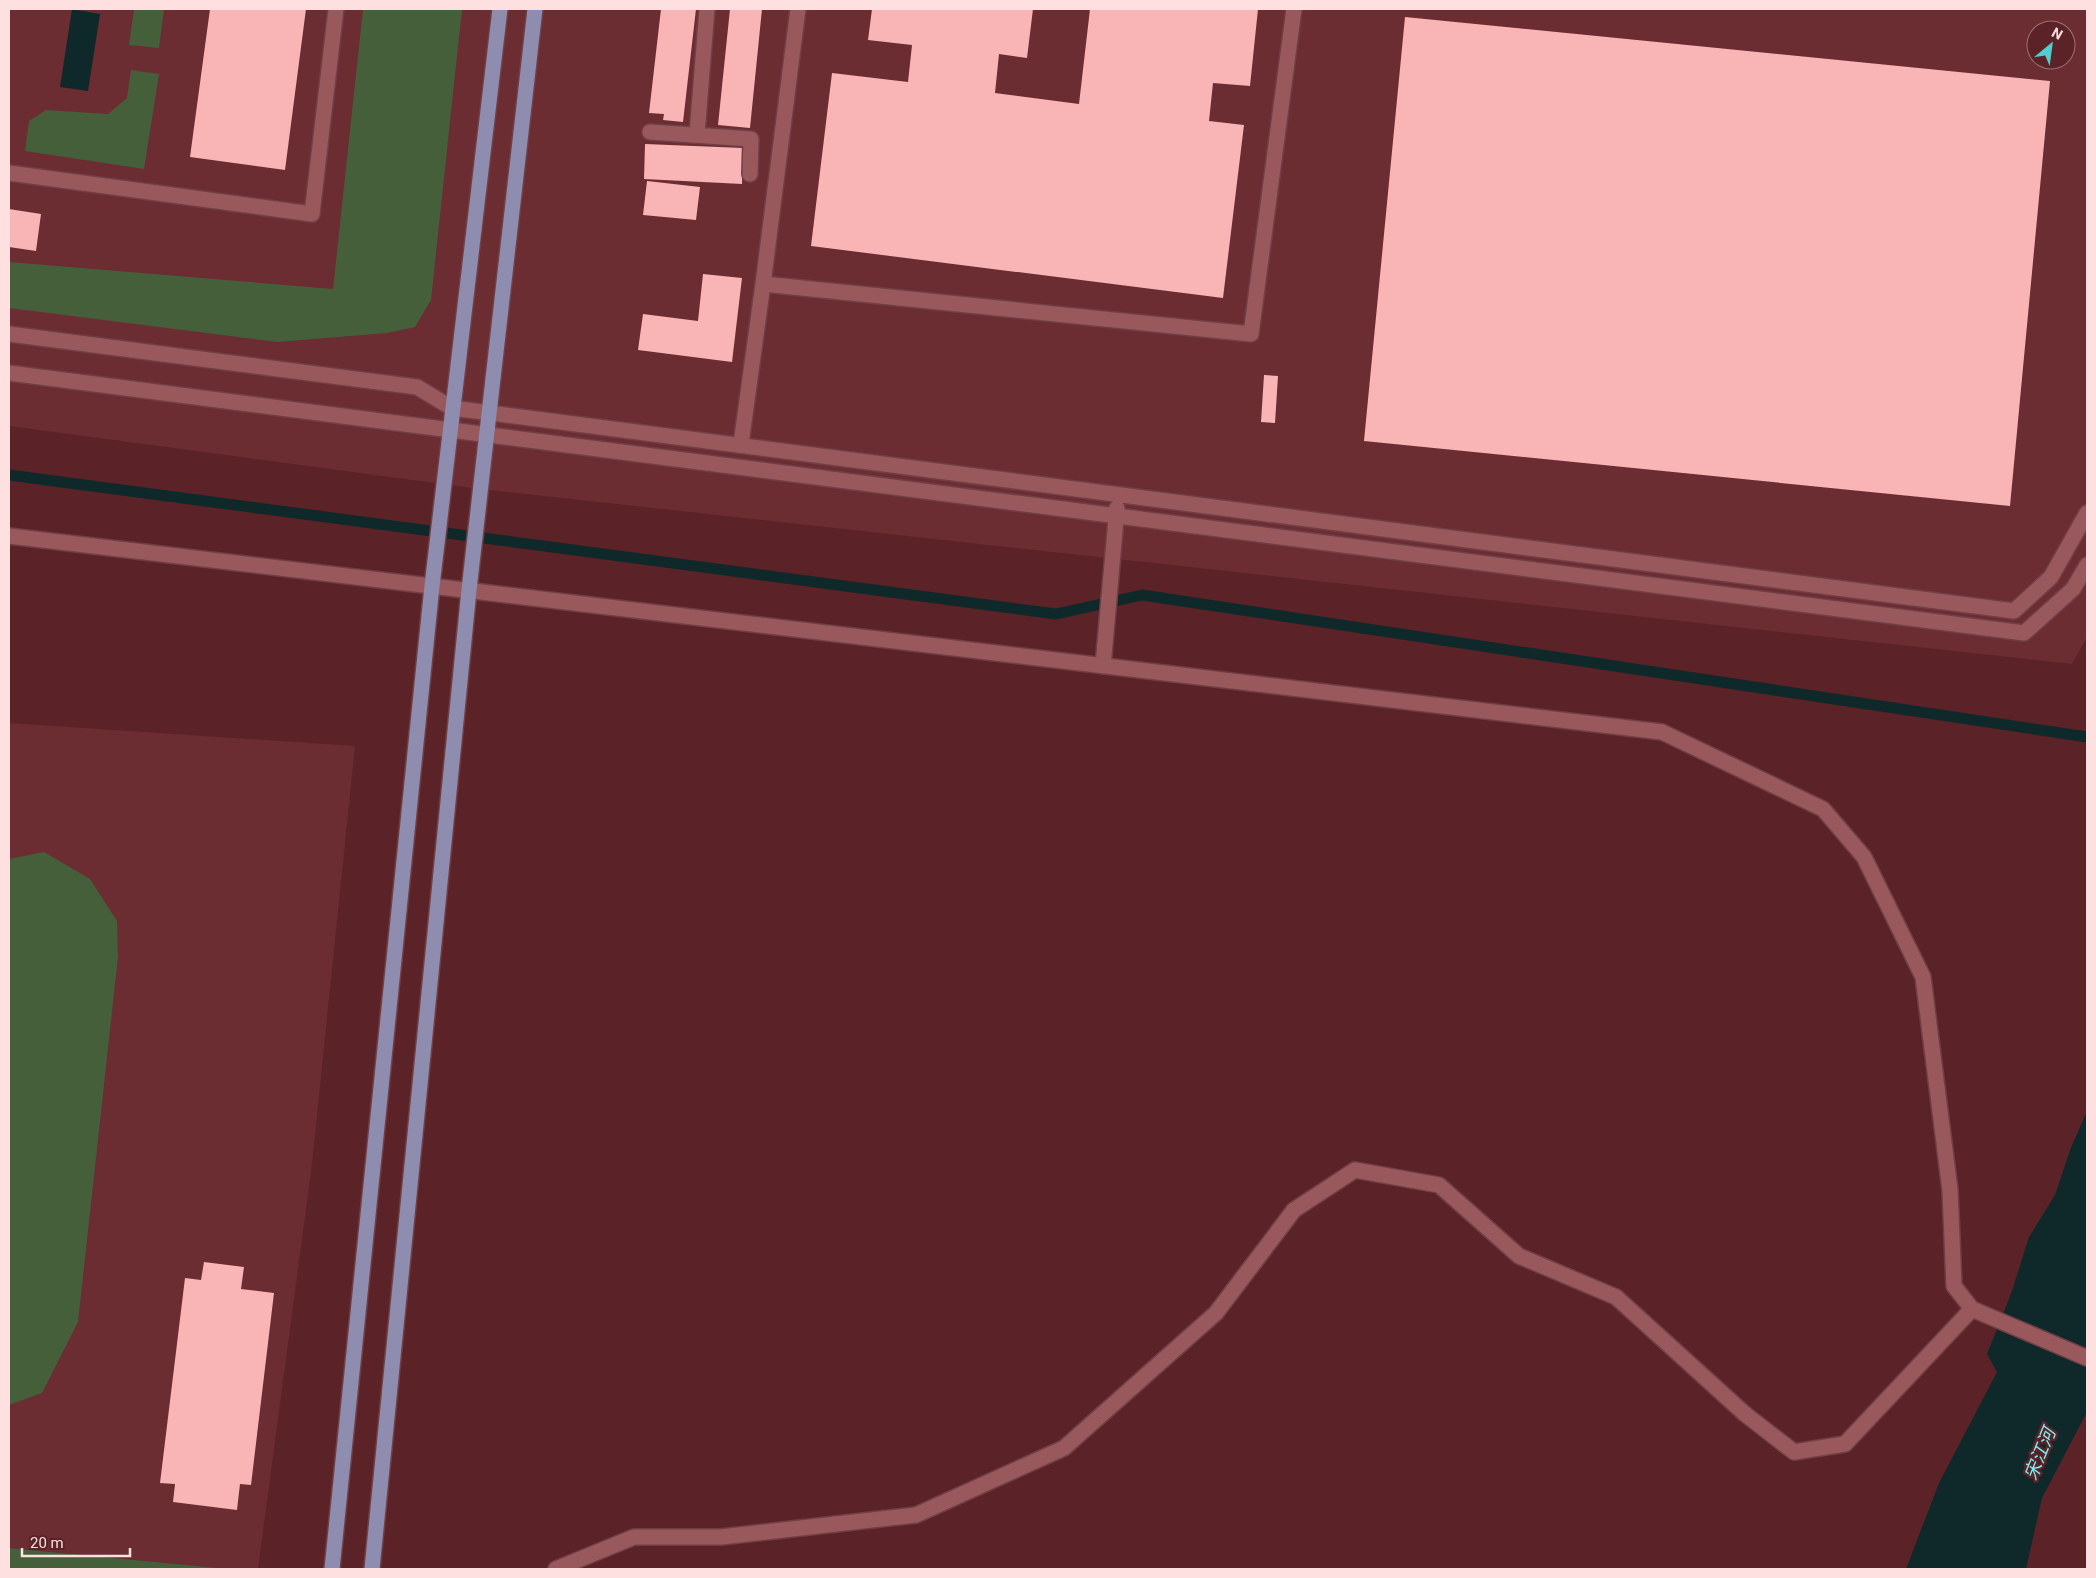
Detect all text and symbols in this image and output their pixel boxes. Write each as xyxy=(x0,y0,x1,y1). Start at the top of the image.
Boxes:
north arrow xyxy=(2026,20,2076,70)
text: N xyxy=(2049,24,2066,43)
water label: 宋江河 xyxy=(2020,1422,2061,1483)
scale bar xyxy=(22,1526,130,1558)
text: 20 m xyxy=(30,1534,64,1552)

